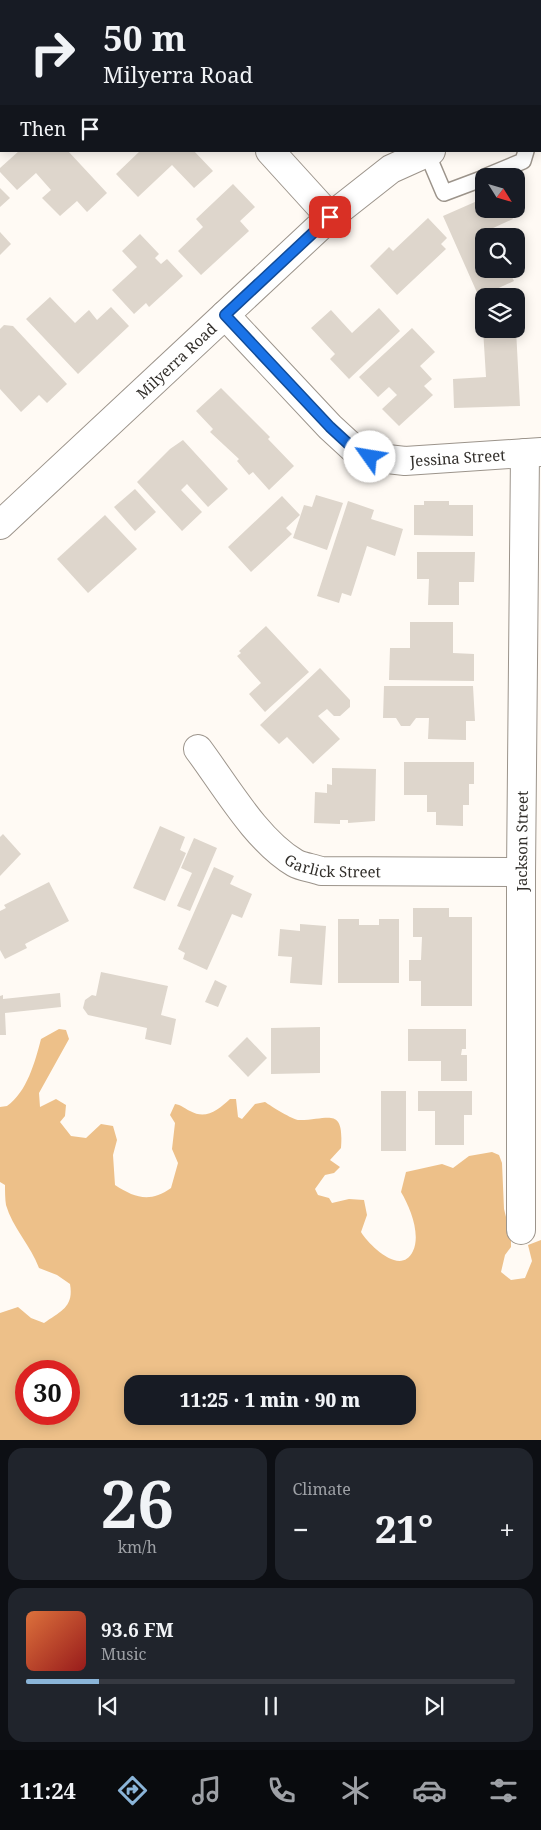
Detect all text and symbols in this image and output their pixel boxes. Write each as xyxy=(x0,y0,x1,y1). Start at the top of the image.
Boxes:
text: 50 m xyxy=(103,14,186,61)
icon: right xyxy=(20,20,85,85)
text: Milyerra Road xyxy=(103,59,253,89)
icon: arrive xyxy=(76,115,104,143)
text: Then xyxy=(20,116,66,142)
north arrow xyxy=(475,168,525,218)
map controls xyxy=(475,168,525,338)
pin xyxy=(309,196,351,238)
icon: arrive xyxy=(316,203,344,231)
button: search xyxy=(475,228,525,278)
button: layers xyxy=(475,288,525,338)
street label: Milyerra Road xyxy=(132,318,220,403)
position arrow xyxy=(343,430,395,482)
street label: Jessina Street xyxy=(408,444,506,471)
street label: Jackson Street xyxy=(511,790,532,892)
street label: Garlick Street xyxy=(281,849,381,881)
speed limit sign: 30 xyxy=(15,1360,80,1425)
text: 11:25 · 1 min · 90 m xyxy=(180,1387,360,1413)
text: 26 xyxy=(101,1459,174,1547)
text: Climate xyxy=(293,1478,351,1500)
text: 21° xyxy=(375,1502,433,1554)
text: − xyxy=(293,1510,309,1548)
text: + xyxy=(499,1510,515,1548)
text: km/h xyxy=(118,1536,157,1558)
text: 93.6 FM xyxy=(101,1617,174,1643)
text: Music xyxy=(101,1643,146,1665)
icon: previous xyxy=(94,1692,122,1720)
icon: pause xyxy=(257,1692,285,1720)
icon: next xyxy=(420,1692,448,1720)
icon: directions xyxy=(115,1773,150,1808)
icon: music xyxy=(189,1773,224,1808)
icon: phone xyxy=(264,1773,299,1808)
icon: climate xyxy=(338,1773,373,1808)
icon: car xyxy=(412,1773,447,1808)
icon: filters xyxy=(486,1773,521,1808)
text: 11:24 xyxy=(20,1775,76,1805)

